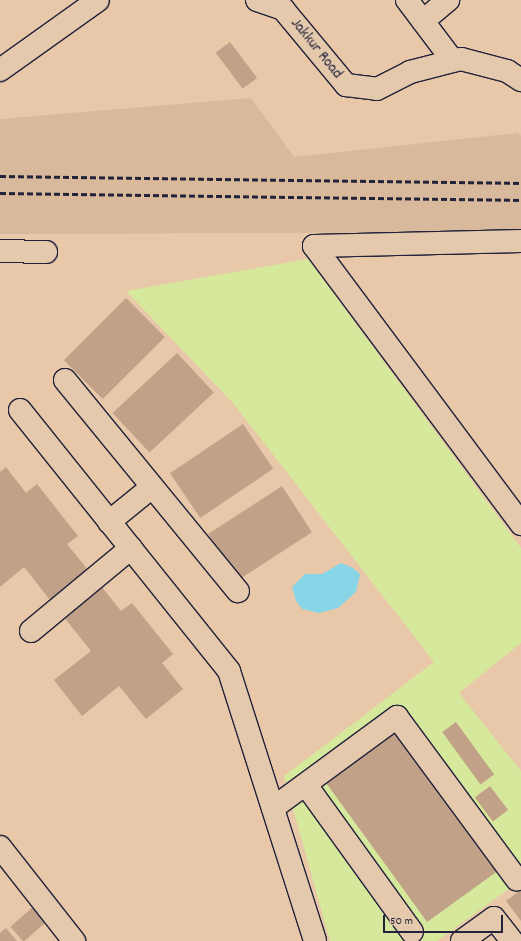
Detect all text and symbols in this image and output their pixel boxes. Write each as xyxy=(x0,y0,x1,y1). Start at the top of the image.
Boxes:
street label: Jakkur Road xyxy=(286,15,346,83)
scale bar xyxy=(385,907,505,933)
text: 50 m xyxy=(390,913,413,930)

